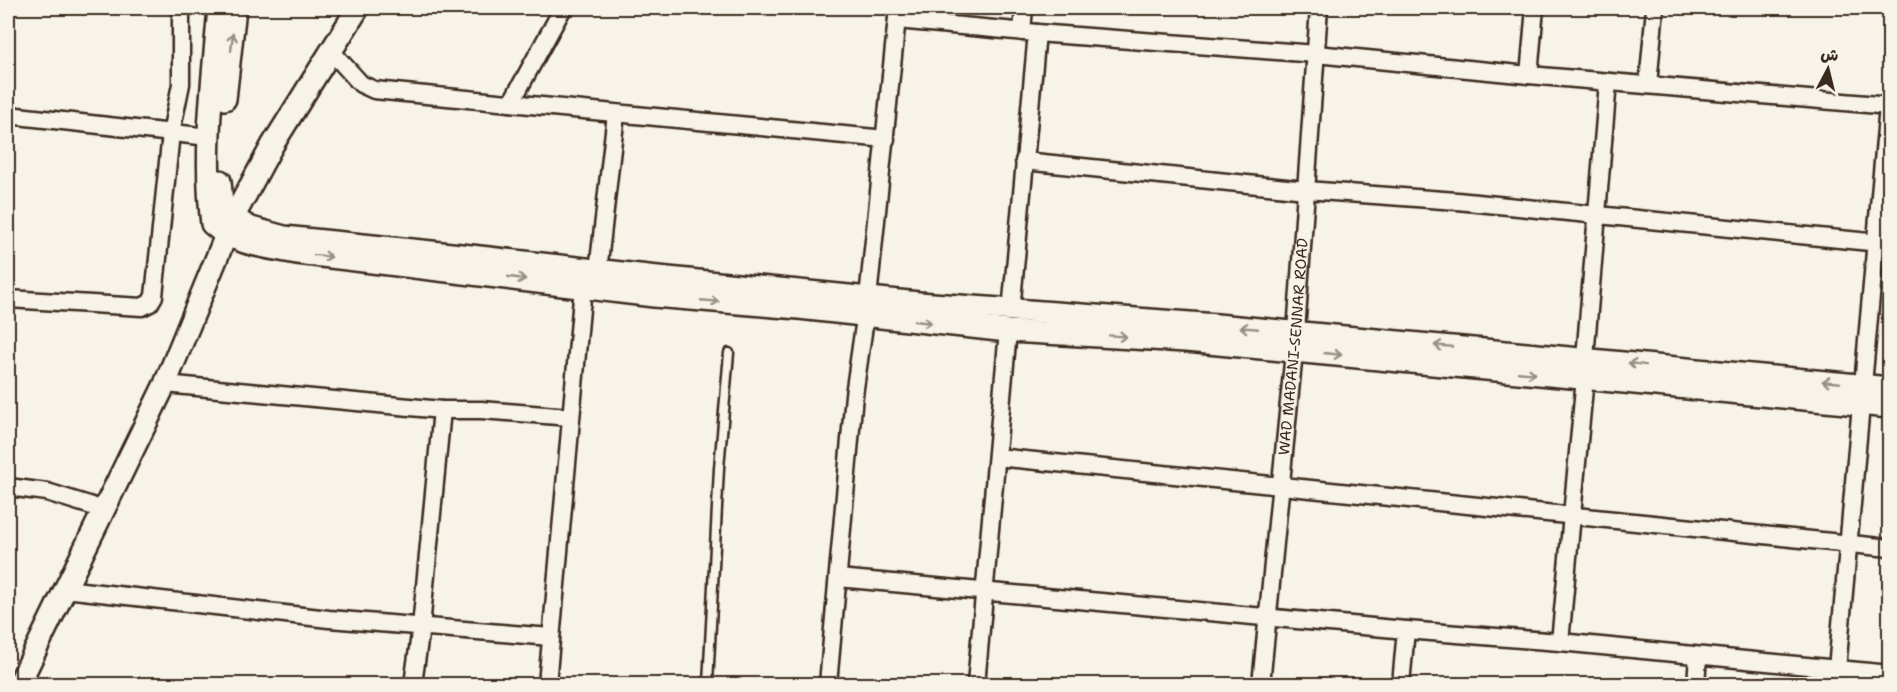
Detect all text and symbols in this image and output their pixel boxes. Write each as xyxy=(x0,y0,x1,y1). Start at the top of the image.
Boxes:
one-way arrow xyxy=(226,32,237,52)
north arrow xyxy=(1798,39,1858,99)
text: ش xyxy=(1820,43,1840,66)
street label: WAD MADANI-SENNAR ROAD xyxy=(1274,237,1313,456)
one-way arrow xyxy=(312,251,332,262)
one-way arrow xyxy=(506,273,526,284)
one-way arrow xyxy=(700,296,720,307)
one-way arrow xyxy=(913,317,933,328)
one-way arrow xyxy=(1239,322,1259,333)
one-way arrow xyxy=(1107,331,1127,342)
one-way arrow xyxy=(1433,340,1453,351)
one-way arrow xyxy=(1322,349,1342,360)
one-way arrow xyxy=(1628,358,1648,369)
one-way arrow xyxy=(1517,368,1537,379)
one-way arrow xyxy=(1822,377,1842,388)

